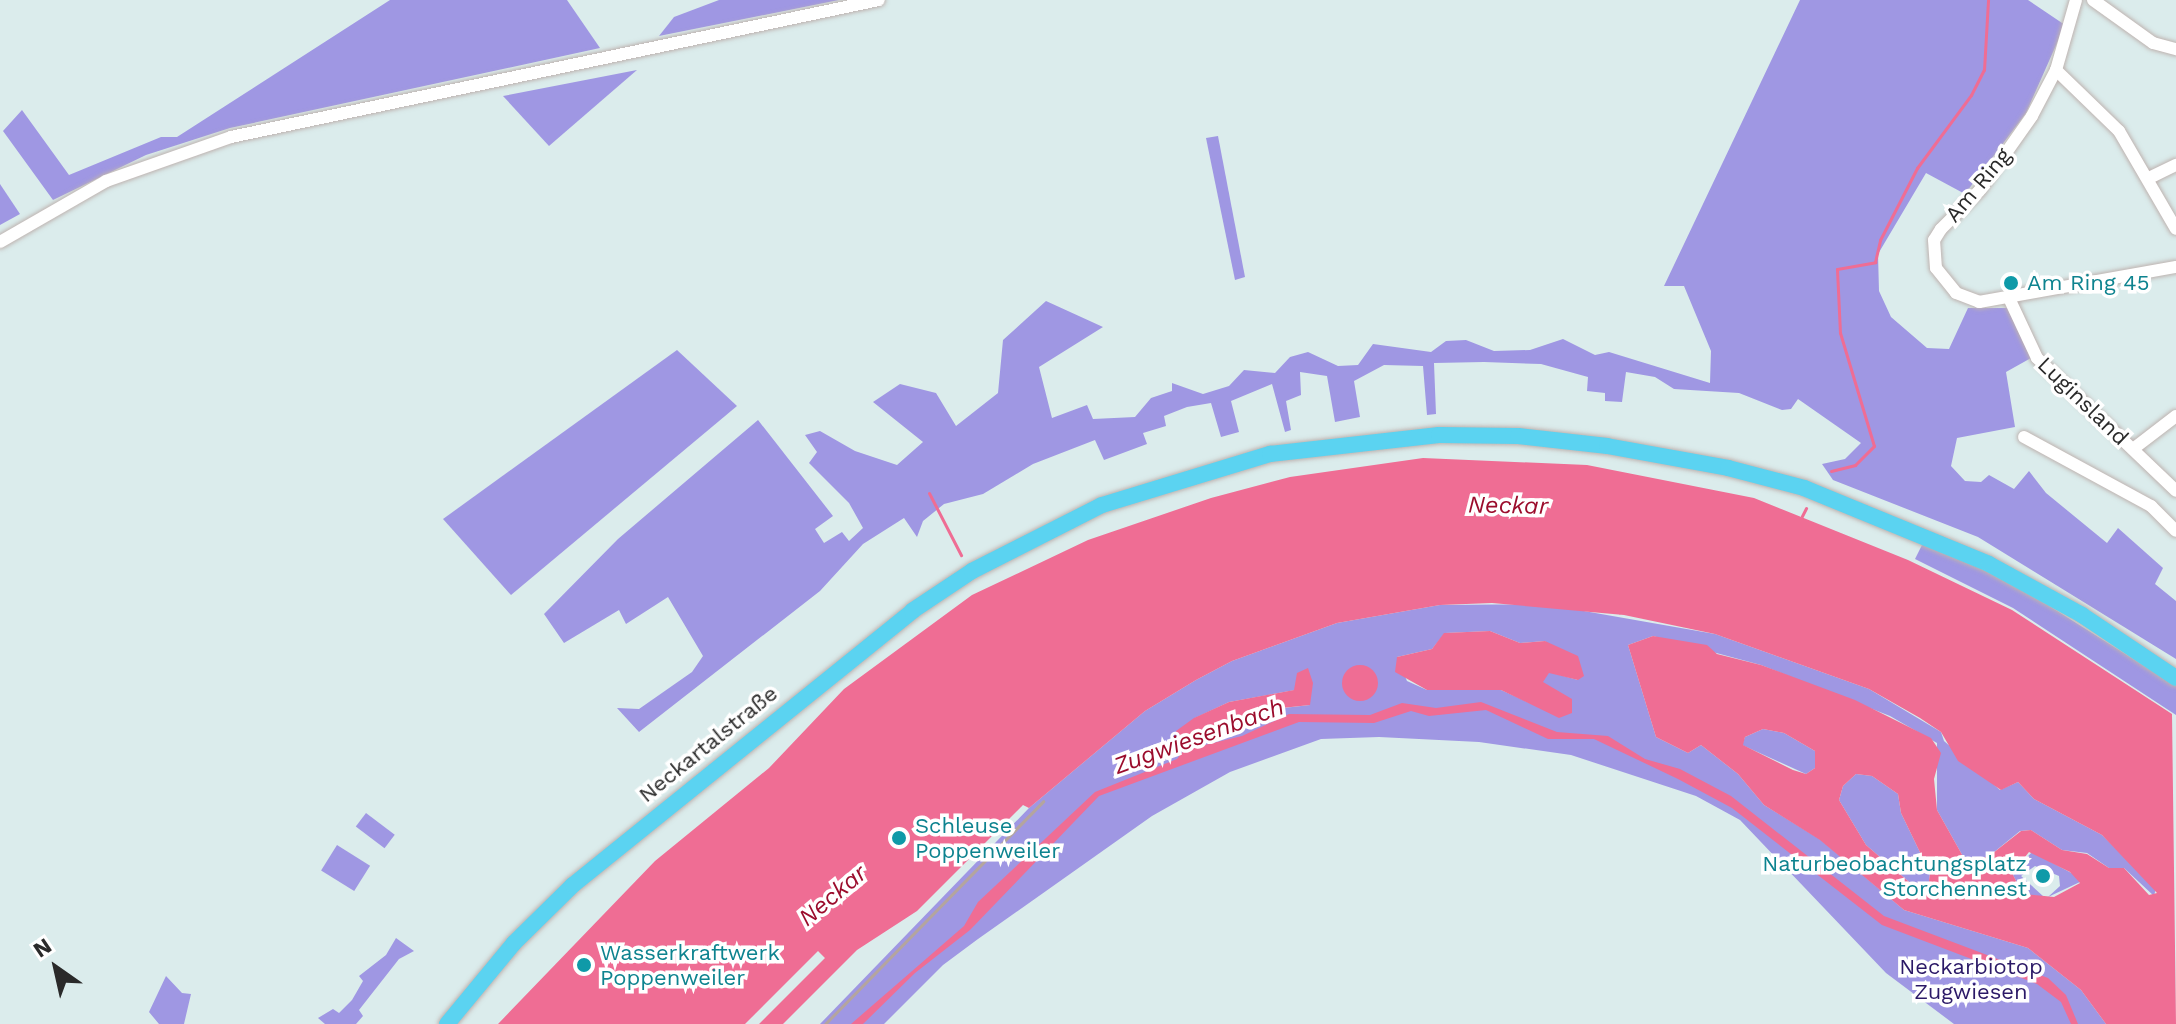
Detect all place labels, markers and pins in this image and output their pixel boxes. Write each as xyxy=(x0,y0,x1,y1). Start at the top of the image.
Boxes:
place label: Am Ring 45 xyxy=(2027,270,2149,296)
marker: Am Ring 45 xyxy=(2002,274,2020,292)
place label: Schleuse Poppenweiler xyxy=(915,812,1060,864)
marker: Schleuse Poppenweiler xyxy=(890,829,908,847)
place label: Naturbeobachtungsplatz Storchennest xyxy=(1762,850,2027,902)
marker: Naturbeobachtungsplatz Storchennest xyxy=(2034,867,2052,885)
place label: Wasserkraftwerk Poppenweiler xyxy=(600,939,780,990)
marker: Wasserkraftwerk Poppenweiler xyxy=(575,956,593,974)

